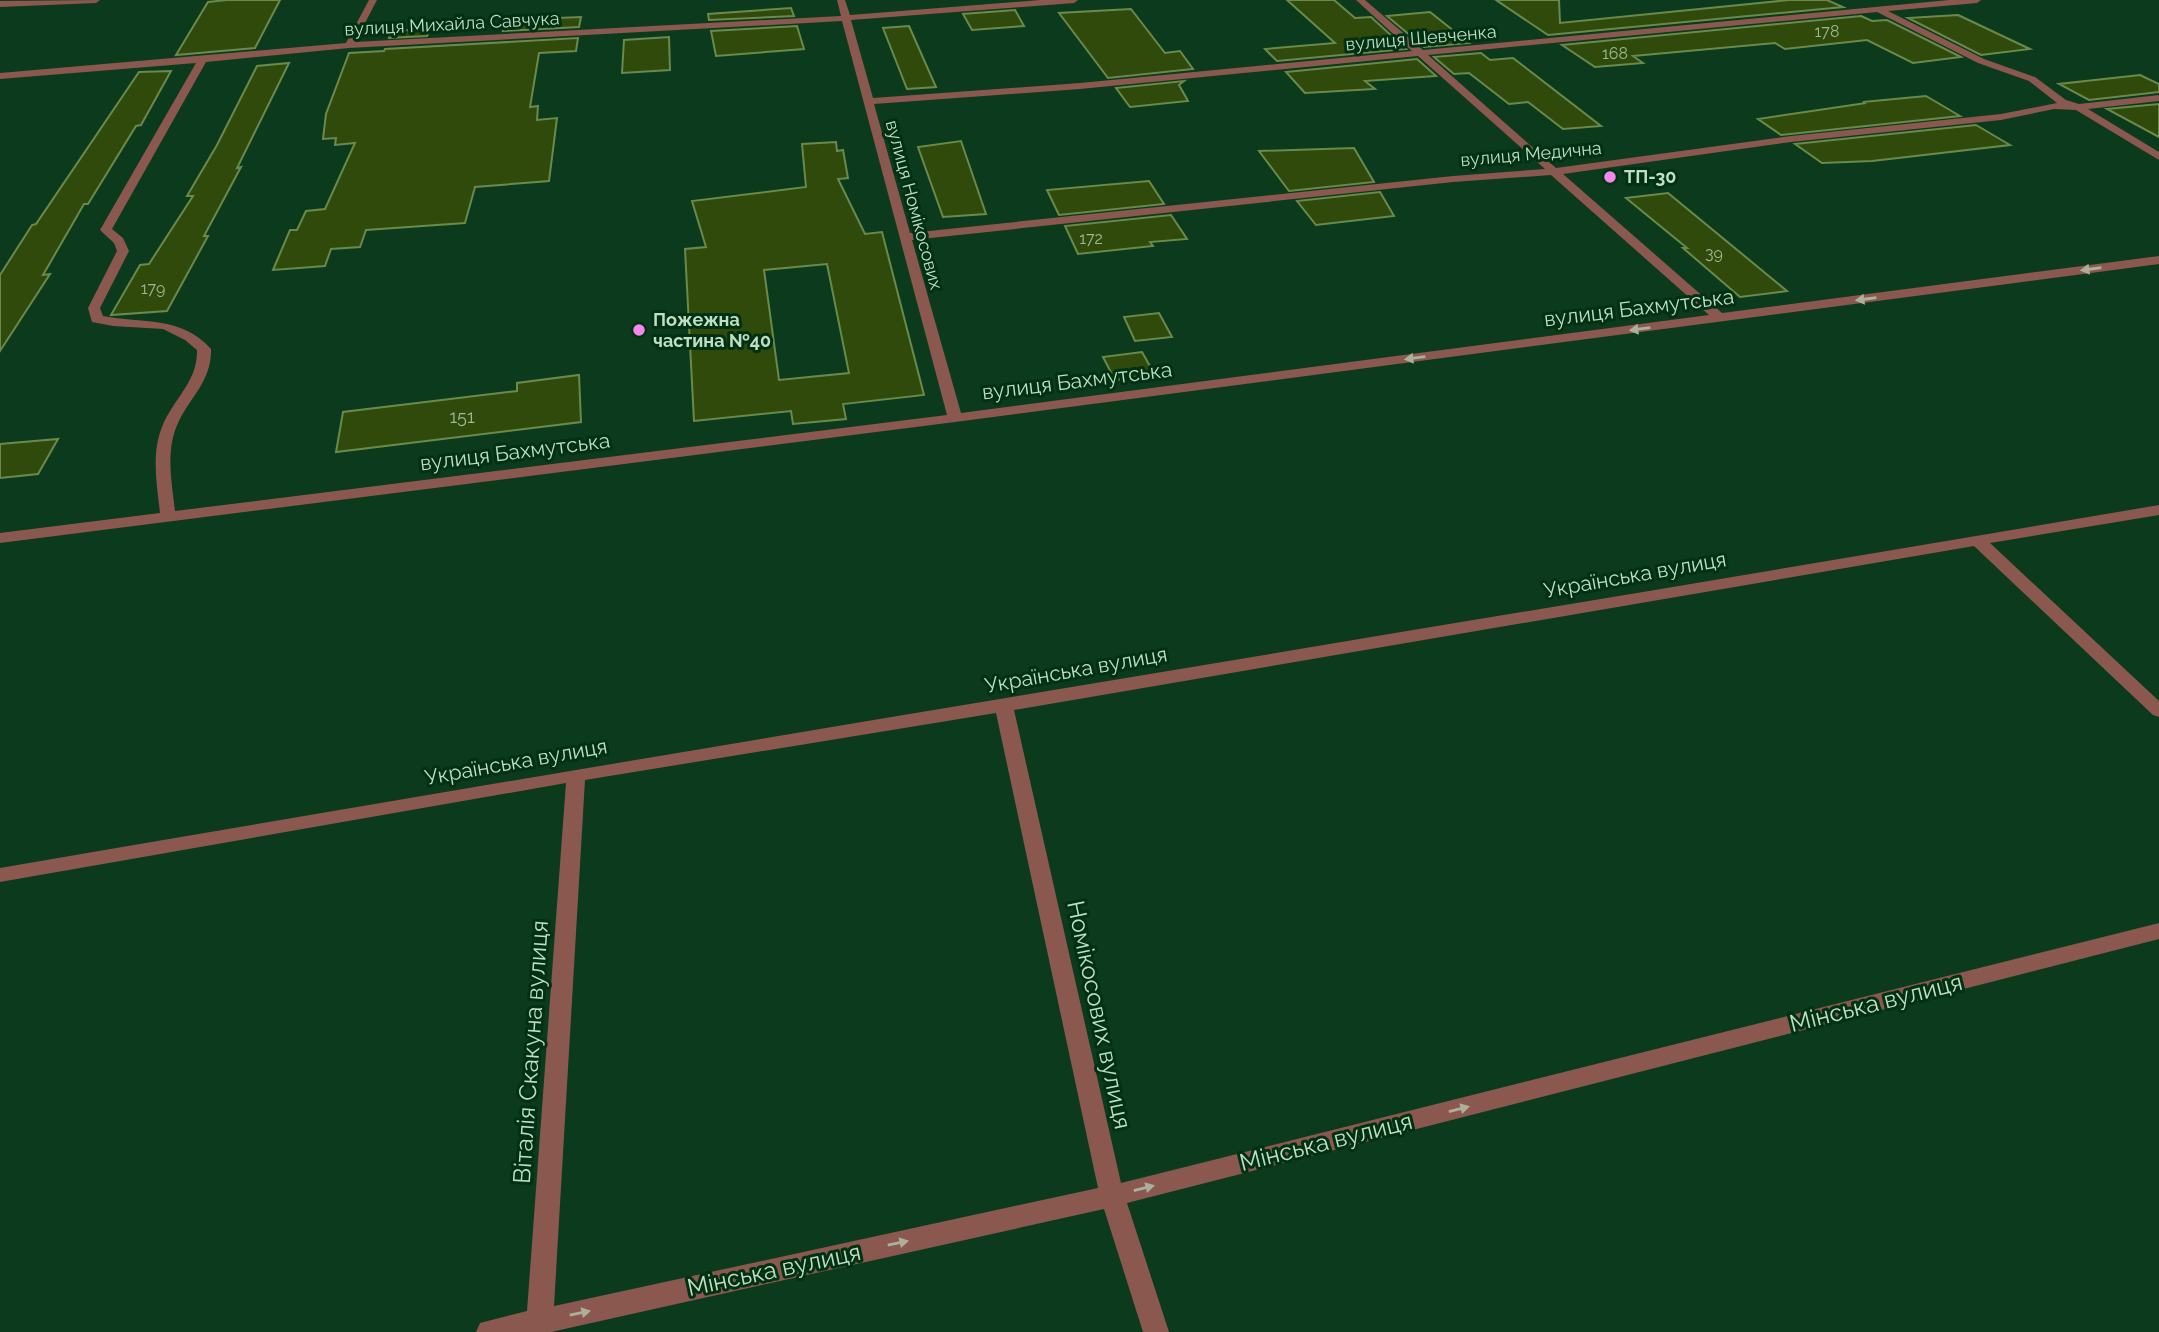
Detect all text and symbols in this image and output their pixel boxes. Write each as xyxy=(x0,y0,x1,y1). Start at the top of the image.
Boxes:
street label: вулиця Михайла Савчука xyxy=(344,7,560,40)
street label: вулиця Шевченка xyxy=(1345,20,1497,55)
house number: 178 xyxy=(1815,22,1839,41)
house number: 168 xyxy=(1602,44,1628,63)
street label: вулиця Номікосових xyxy=(882,118,947,292)
street label: вулиця Медична xyxy=(1460,137,1602,170)
place label: ТП-30 xyxy=(1624,166,1676,187)
marker: ТП-30 xyxy=(1602,169,1618,185)
house number: 172 xyxy=(1079,229,1103,248)
house number: 39 xyxy=(1705,244,1723,263)
one-way arrow xyxy=(2080,264,2102,275)
house number: 179 xyxy=(141,279,165,298)
street label: вулиця Бахмутська xyxy=(1542,283,1735,332)
one-way arrow xyxy=(1855,294,1877,305)
place label: Пожежна частина №40 xyxy=(653,309,771,351)
marker: Пожежна частина №40 xyxy=(631,322,647,338)
one-way arrow xyxy=(1629,323,1651,334)
one-way arrow xyxy=(1404,353,1426,364)
street label: вулиця Бахмутська xyxy=(980,356,1173,405)
house number: 151 xyxy=(449,406,475,427)
street label: вулиця Бахмутська xyxy=(418,427,611,476)
street label: Українська вулиця xyxy=(1542,546,1728,603)
street label: Українська вулиця xyxy=(983,641,1169,698)
street label: Українська вулиця xyxy=(423,733,609,790)
street label: Номікосових вулиця xyxy=(1061,898,1138,1132)
street label: Віталія Скакуна вулиця xyxy=(507,919,554,1185)
street label: Мінська вулиця xyxy=(1787,967,1965,1038)
one-way arrow xyxy=(1448,1103,1470,1114)
street label: Мінська вулиця xyxy=(1237,1106,1415,1177)
one-way arrow xyxy=(1133,1182,1155,1193)
street label: Мінська вулиця xyxy=(684,1237,863,1302)
one-way arrow xyxy=(887,1238,909,1249)
one-way arrow xyxy=(569,1307,591,1318)

